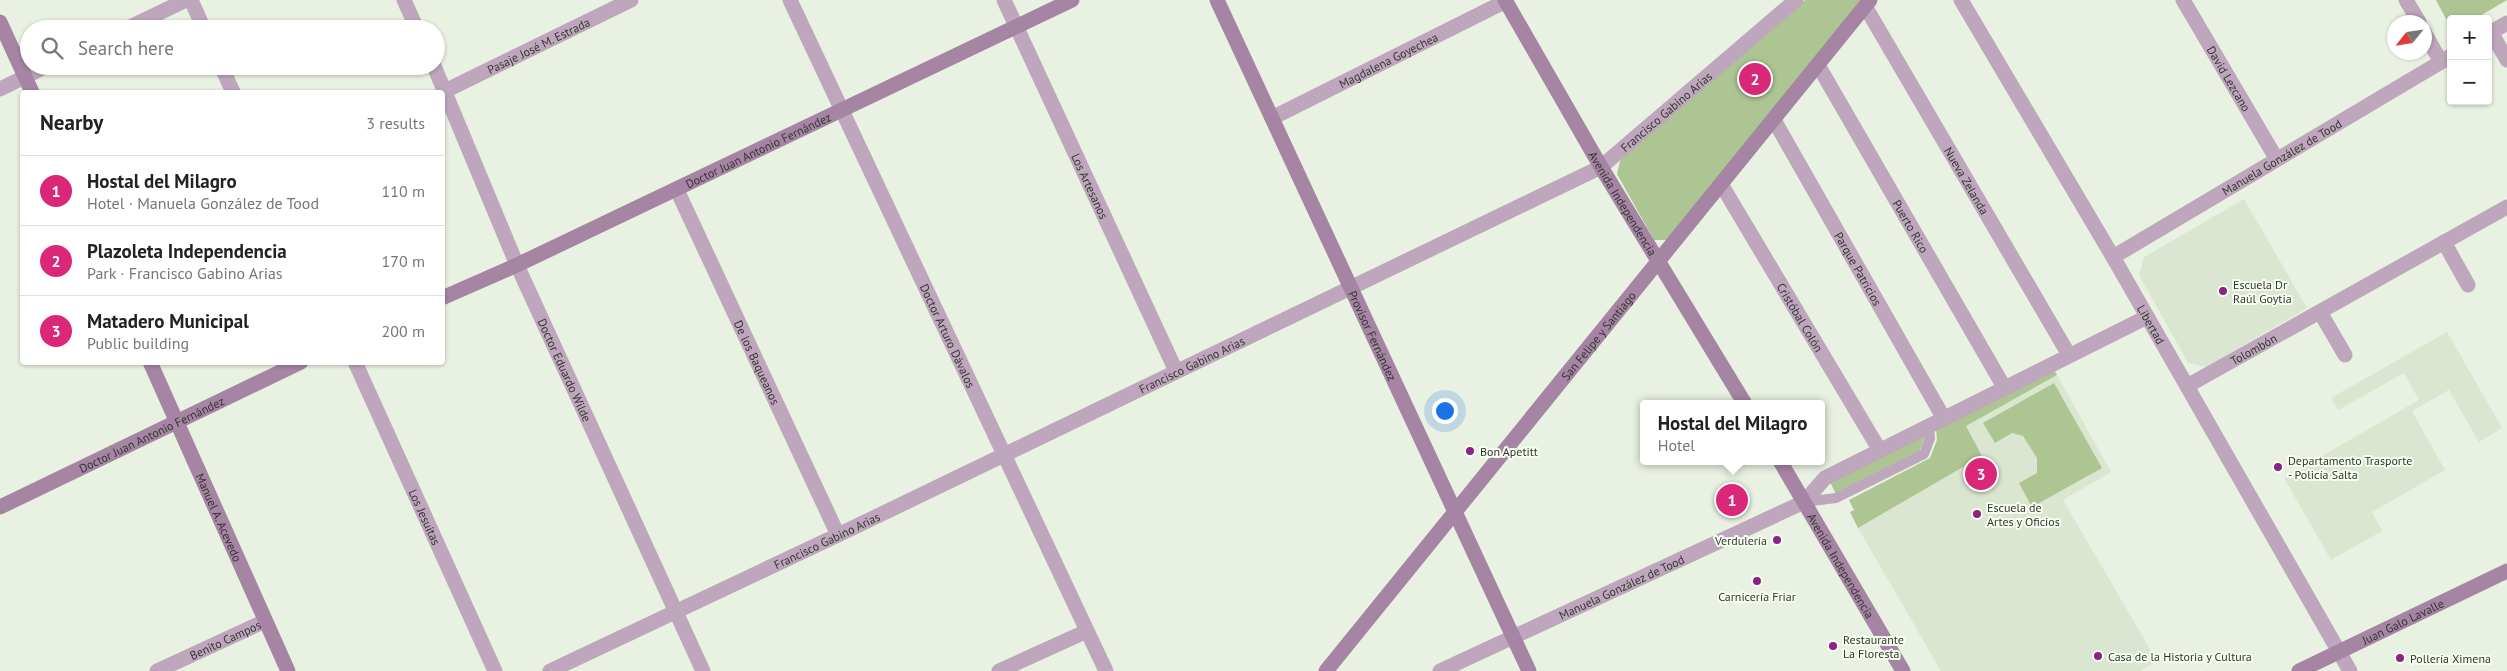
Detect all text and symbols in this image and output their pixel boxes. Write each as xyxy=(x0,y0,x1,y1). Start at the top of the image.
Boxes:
street label: Pasaje José M. Estrada xyxy=(485,14,592,77)
north arrow xyxy=(2387,15,2432,60)
map controls xyxy=(2447,15,2492,105)
button: + xyxy=(2447,15,2492,60)
search box xyxy=(20,20,445,75)
street label: Magdalena Goyechea xyxy=(1336,29,1440,91)
icon: search xyxy=(38,34,66,62)
text: Search here xyxy=(78,36,174,60)
street label: David Lezcano xyxy=(2204,43,2254,114)
pin: 2 xyxy=(1739,60,1771,98)
button: − xyxy=(2447,60,2492,105)
street label: Francisco Gabino Arias xyxy=(1617,68,1715,155)
text: Nearby xyxy=(40,109,103,136)
street label: Doctor Juan Antonio Fernández xyxy=(683,109,833,191)
text: 3 results xyxy=(366,113,425,133)
street label: Manuela González de Tood xyxy=(2219,115,2344,198)
street label: Nueva Zelanda xyxy=(1941,144,1993,217)
street label: Avenida Independencia xyxy=(1586,148,1660,258)
street label: Los Artesanos xyxy=(1069,151,1112,221)
text: Hostal del Milagro xyxy=(87,169,237,193)
text: 1 xyxy=(51,181,61,201)
text: 110 m xyxy=(382,181,425,201)
text: Hotel · Manuela González de Tood xyxy=(87,193,319,213)
street label: Puerto Rico xyxy=(1890,197,1932,255)
street label: Parque Patricios xyxy=(1832,229,1885,308)
text: Plazoleta Independencia xyxy=(87,239,287,263)
text: 2 xyxy=(51,251,61,271)
text: 170 m xyxy=(382,251,425,271)
text: Park · Francisco Gabino Arias xyxy=(87,263,283,283)
place label: Escuela Dr Raúl Goytia xyxy=(2233,277,2292,306)
street label: Cristóbal Colón xyxy=(1774,280,1827,354)
street label: Doctor Arturo Dávalos xyxy=(917,281,979,390)
marker: Escuela Dr Raúl Goytia xyxy=(2217,285,2229,297)
street label: Provisor Fernández xyxy=(1346,288,1400,383)
street label: San Felipe y Santiago xyxy=(1558,288,1639,383)
street label: Libertad xyxy=(2134,302,2169,347)
text: Matadero Municipal xyxy=(87,309,249,333)
street label: Doctor Eduardo Wilde xyxy=(535,316,595,424)
street label: De los Baqueanos xyxy=(731,318,783,407)
text: 3 xyxy=(51,321,61,341)
text: 200 m xyxy=(382,321,425,341)
street label: Tolombón xyxy=(2228,330,2279,368)
text: Public building xyxy=(87,333,189,353)
street label: Francisco Gabino Arias xyxy=(1136,333,1247,396)
street label: Doctor Juan Antonio Fernández xyxy=(76,393,226,475)
your location xyxy=(1432,398,1458,424)
popup xyxy=(1640,400,1825,465)
text: Hostal del Milagro xyxy=(1658,411,1807,435)
text: Hotel xyxy=(1658,435,1695,455)
place label: Bon Apetitt xyxy=(1480,444,1538,459)
marker: Bon Apetitt xyxy=(1464,445,1476,457)
place label: Departamento Trasporte - Policía Salta xyxy=(2288,453,2412,482)
pin: 3 xyxy=(1965,455,1997,493)
marker: Departamento Trasporte - Policía Salta xyxy=(2272,461,2284,473)
street label: Manuel A. Acevedo xyxy=(193,471,246,564)
pin: 1 xyxy=(1716,481,1748,519)
street label: Los Jesuitas xyxy=(406,487,444,547)
place label: Escuela de Artes y Oficios xyxy=(1987,500,2060,529)
marker: Escuela de Artes y Oficios xyxy=(1971,508,1983,520)
street label: Francisco Gabino Arias xyxy=(771,509,882,572)
street label: Avenida Independencia xyxy=(1805,510,1878,621)
place label: Verdulería xyxy=(1714,533,1767,548)
marker: Verdulería xyxy=(1771,534,1783,546)
street label: Manuela González de Tood xyxy=(1556,551,1687,622)
marker: Carnicería Friar xyxy=(1751,575,1763,587)
place label: Carnicería Friar xyxy=(1718,589,1796,604)
street label: Juan Galo Lavalle xyxy=(2358,595,2446,648)
street label: Benito Campos xyxy=(187,617,263,662)
place label: Restaurante La Floresta xyxy=(1843,632,1904,661)
marker: Restaurante La Floresta xyxy=(1827,640,1839,652)
place label: Casa de la Historia y Cultura xyxy=(2108,649,2252,664)
marker: Casa de la Historia y Cultura xyxy=(2092,650,2104,662)
place label: Pollería Ximena xyxy=(2410,651,2491,666)
marker: Pollería Ximena xyxy=(2394,652,2406,664)

